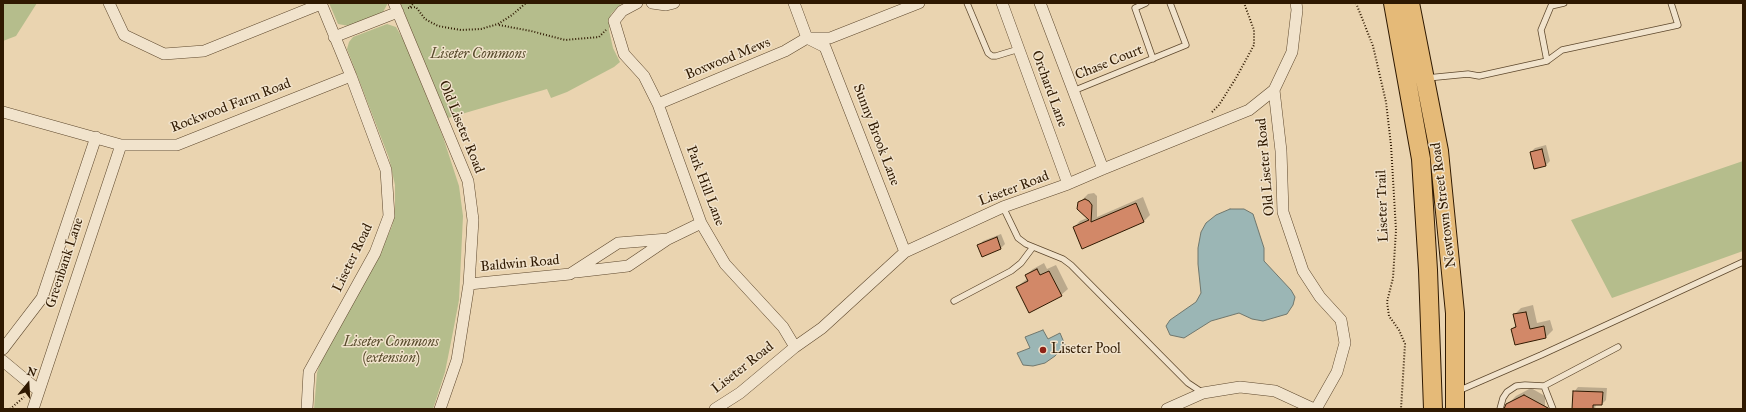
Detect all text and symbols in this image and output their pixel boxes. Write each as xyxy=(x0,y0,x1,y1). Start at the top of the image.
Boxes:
street label: Boxwood Mews xyxy=(683,34,773,84)
street label: Chase Court xyxy=(1073,42,1145,84)
park label: Liseter Commons xyxy=(430,47,526,63)
street label: Orchard Lane xyxy=(1027,48,1071,130)
street label: Rockwood Farm Road xyxy=(169,75,293,137)
street label: Old Liseter Road xyxy=(435,78,487,176)
street label: Sunny Brook Lane xyxy=(849,82,903,188)
street label: Old Liseter Road xyxy=(1253,117,1279,217)
street label: Newtown Street Road xyxy=(1428,141,1460,269)
street label: Park Hill Lane xyxy=(682,144,728,228)
street label: Liseter Road xyxy=(976,168,1052,210)
street label: Liseter Trail xyxy=(1373,170,1393,242)
street label: Greenbank Lane xyxy=(42,216,88,310)
street label: Liseter Road xyxy=(329,221,377,295)
street label: Baldwin Road xyxy=(480,252,560,276)
park label: Liseter Commons (extension) xyxy=(343,335,439,368)
street label: Liseter Road xyxy=(709,339,777,397)
place label: Liseter Pool xyxy=(1051,342,1121,358)
marker: Liseter Pool xyxy=(1038,345,1048,355)
north arrow xyxy=(8,364,48,404)
text: N xyxy=(25,364,38,380)

